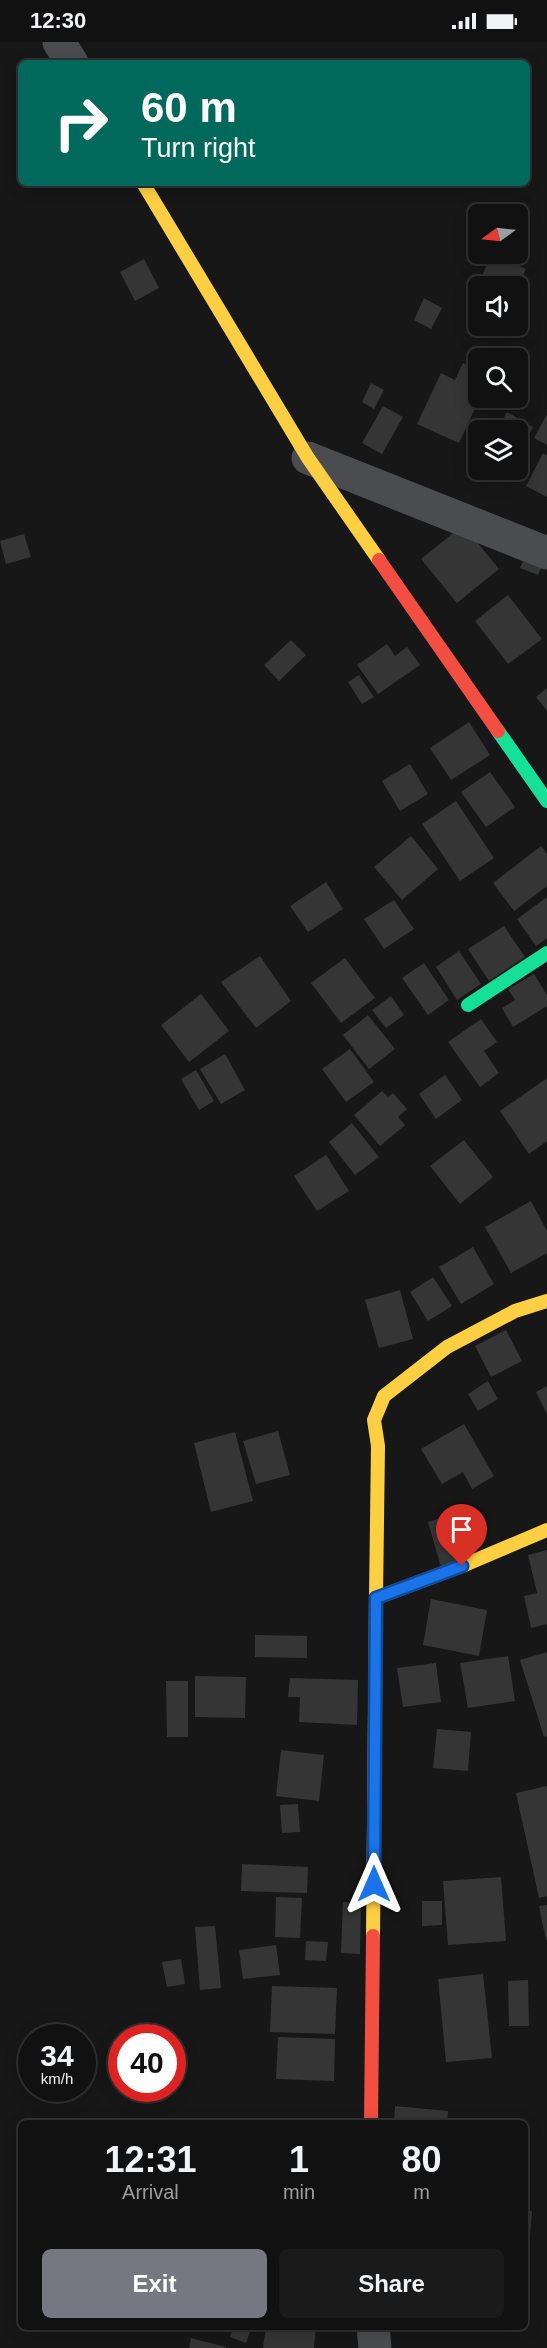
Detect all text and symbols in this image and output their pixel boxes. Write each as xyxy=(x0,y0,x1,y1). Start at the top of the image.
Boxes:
text: 12:30 xyxy=(30,8,86,33)
icon: right xyxy=(42,84,120,162)
text: 60 m xyxy=(141,84,237,131)
text: Turn right xyxy=(141,133,256,163)
north arrow xyxy=(468,204,528,264)
map controls xyxy=(468,204,528,480)
button: sound xyxy=(468,276,528,336)
button: search xyxy=(468,348,528,408)
button: layers xyxy=(468,420,528,480)
pin xyxy=(436,1504,487,1566)
icon: arrive xyxy=(445,1513,478,1546)
position arrow xyxy=(342,1852,406,1916)
speed limit sign: 40 xyxy=(108,2024,186,2102)
text: 34 xyxy=(40,2039,74,2072)
text: km/h xyxy=(41,2070,73,2087)
text: 12:31 xyxy=(104,2139,196,2180)
text: 1 xyxy=(289,2139,309,2180)
text: 80 xyxy=(402,2139,442,2180)
text: Arrival xyxy=(122,2181,179,2203)
text: min xyxy=(283,2181,315,2203)
text: m xyxy=(413,2181,430,2203)
button: Exit xyxy=(42,2249,267,2318)
button: Share xyxy=(279,2249,504,2318)

